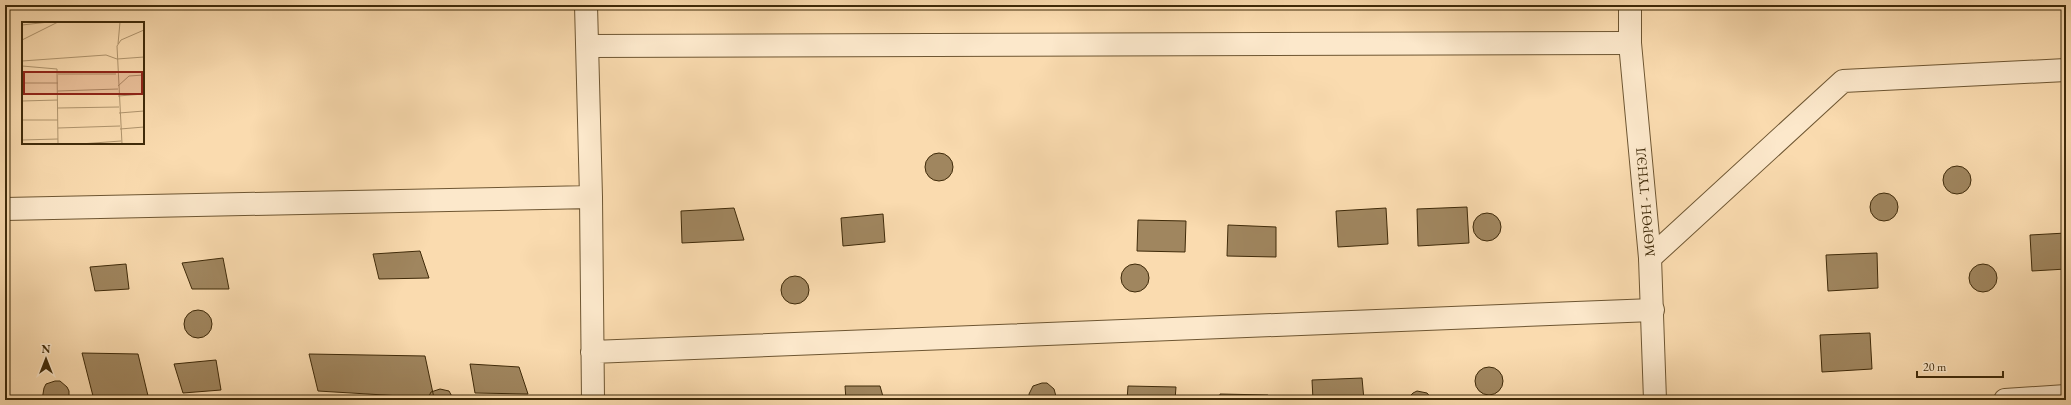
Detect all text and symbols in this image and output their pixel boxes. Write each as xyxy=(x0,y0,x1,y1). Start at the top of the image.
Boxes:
inset map xyxy=(22,22,144,144)
street label: МӨРӨН - ТҮНЭЛ xyxy=(1631,146,1659,258)
north arrow xyxy=(26,339,66,379)
text: N xyxy=(42,342,51,356)
scale bar xyxy=(1917,353,2003,379)
text: 20 m xyxy=(1923,359,1947,375)

